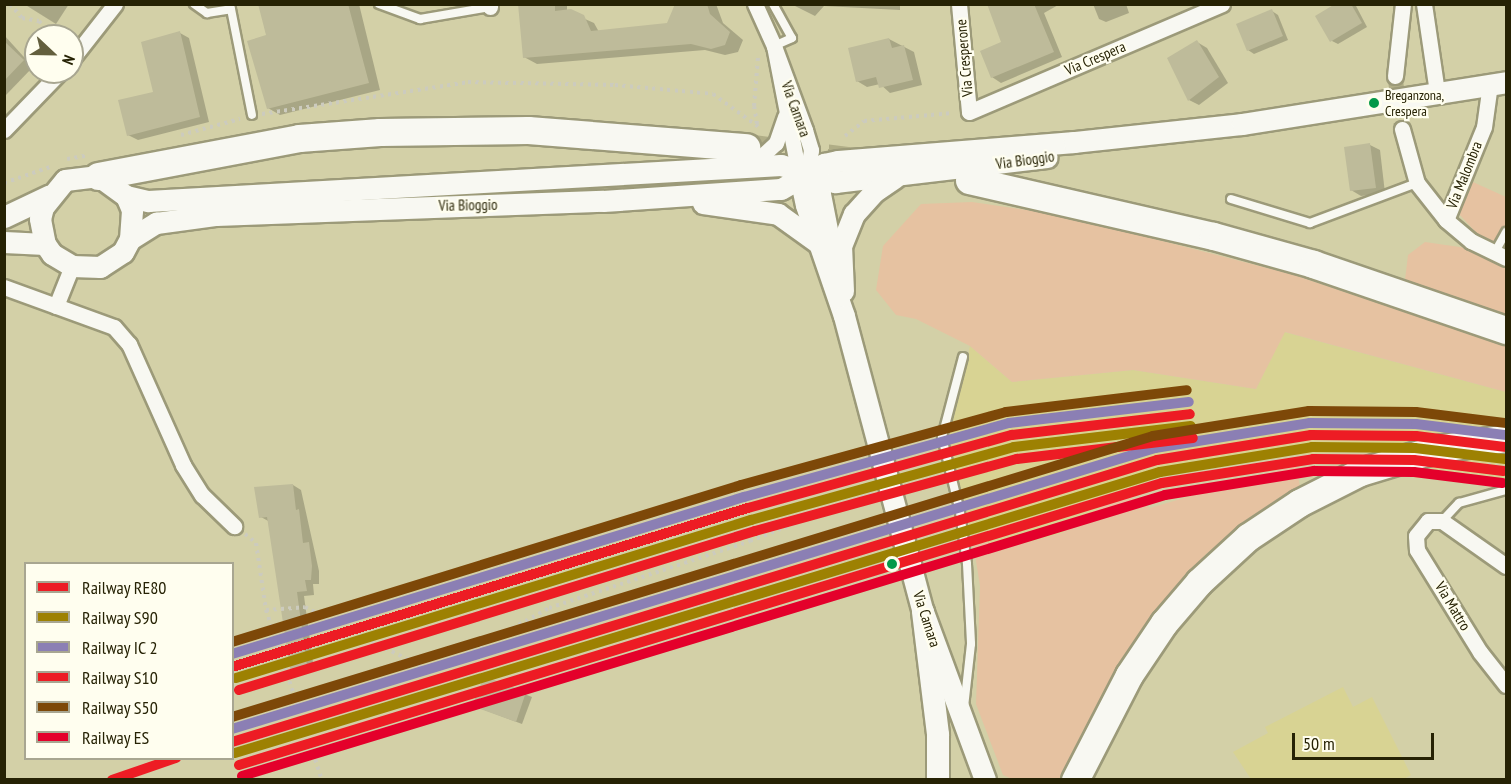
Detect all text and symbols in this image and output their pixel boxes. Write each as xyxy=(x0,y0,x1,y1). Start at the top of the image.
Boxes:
street label: Via Cresperone xyxy=(952,19,976,97)
north arrow xyxy=(24,24,84,84)
street label: Via Crespera xyxy=(1062,37,1128,79)
text: N xyxy=(58,52,80,68)
street label: Via Camara xyxy=(778,79,814,139)
place label: Breganzona, Crespera xyxy=(1385,87,1444,120)
marker: Breganzona, Crespera xyxy=(1368,97,1380,109)
street label: Via Malombra xyxy=(1442,139,1486,211)
street label: Via Bioggio xyxy=(995,147,1055,173)
street label: Via Bioggio xyxy=(438,195,498,215)
unlabelled marker xyxy=(886,558,898,570)
legend xyxy=(24,562,234,760)
text: Railway RE80 xyxy=(82,576,166,599)
street label: Via Mattro xyxy=(1431,578,1475,634)
street label: Via Camara xyxy=(909,589,945,649)
text: Railway S90 xyxy=(82,606,158,629)
text: Railway IC 2 xyxy=(82,636,158,659)
text: Railway S10 xyxy=(82,666,158,689)
text: Railway S50 xyxy=(82,696,158,719)
scale bar xyxy=(1295,721,1438,759)
text: Railway ES xyxy=(82,726,149,749)
text: 50 m xyxy=(1303,732,1335,755)

